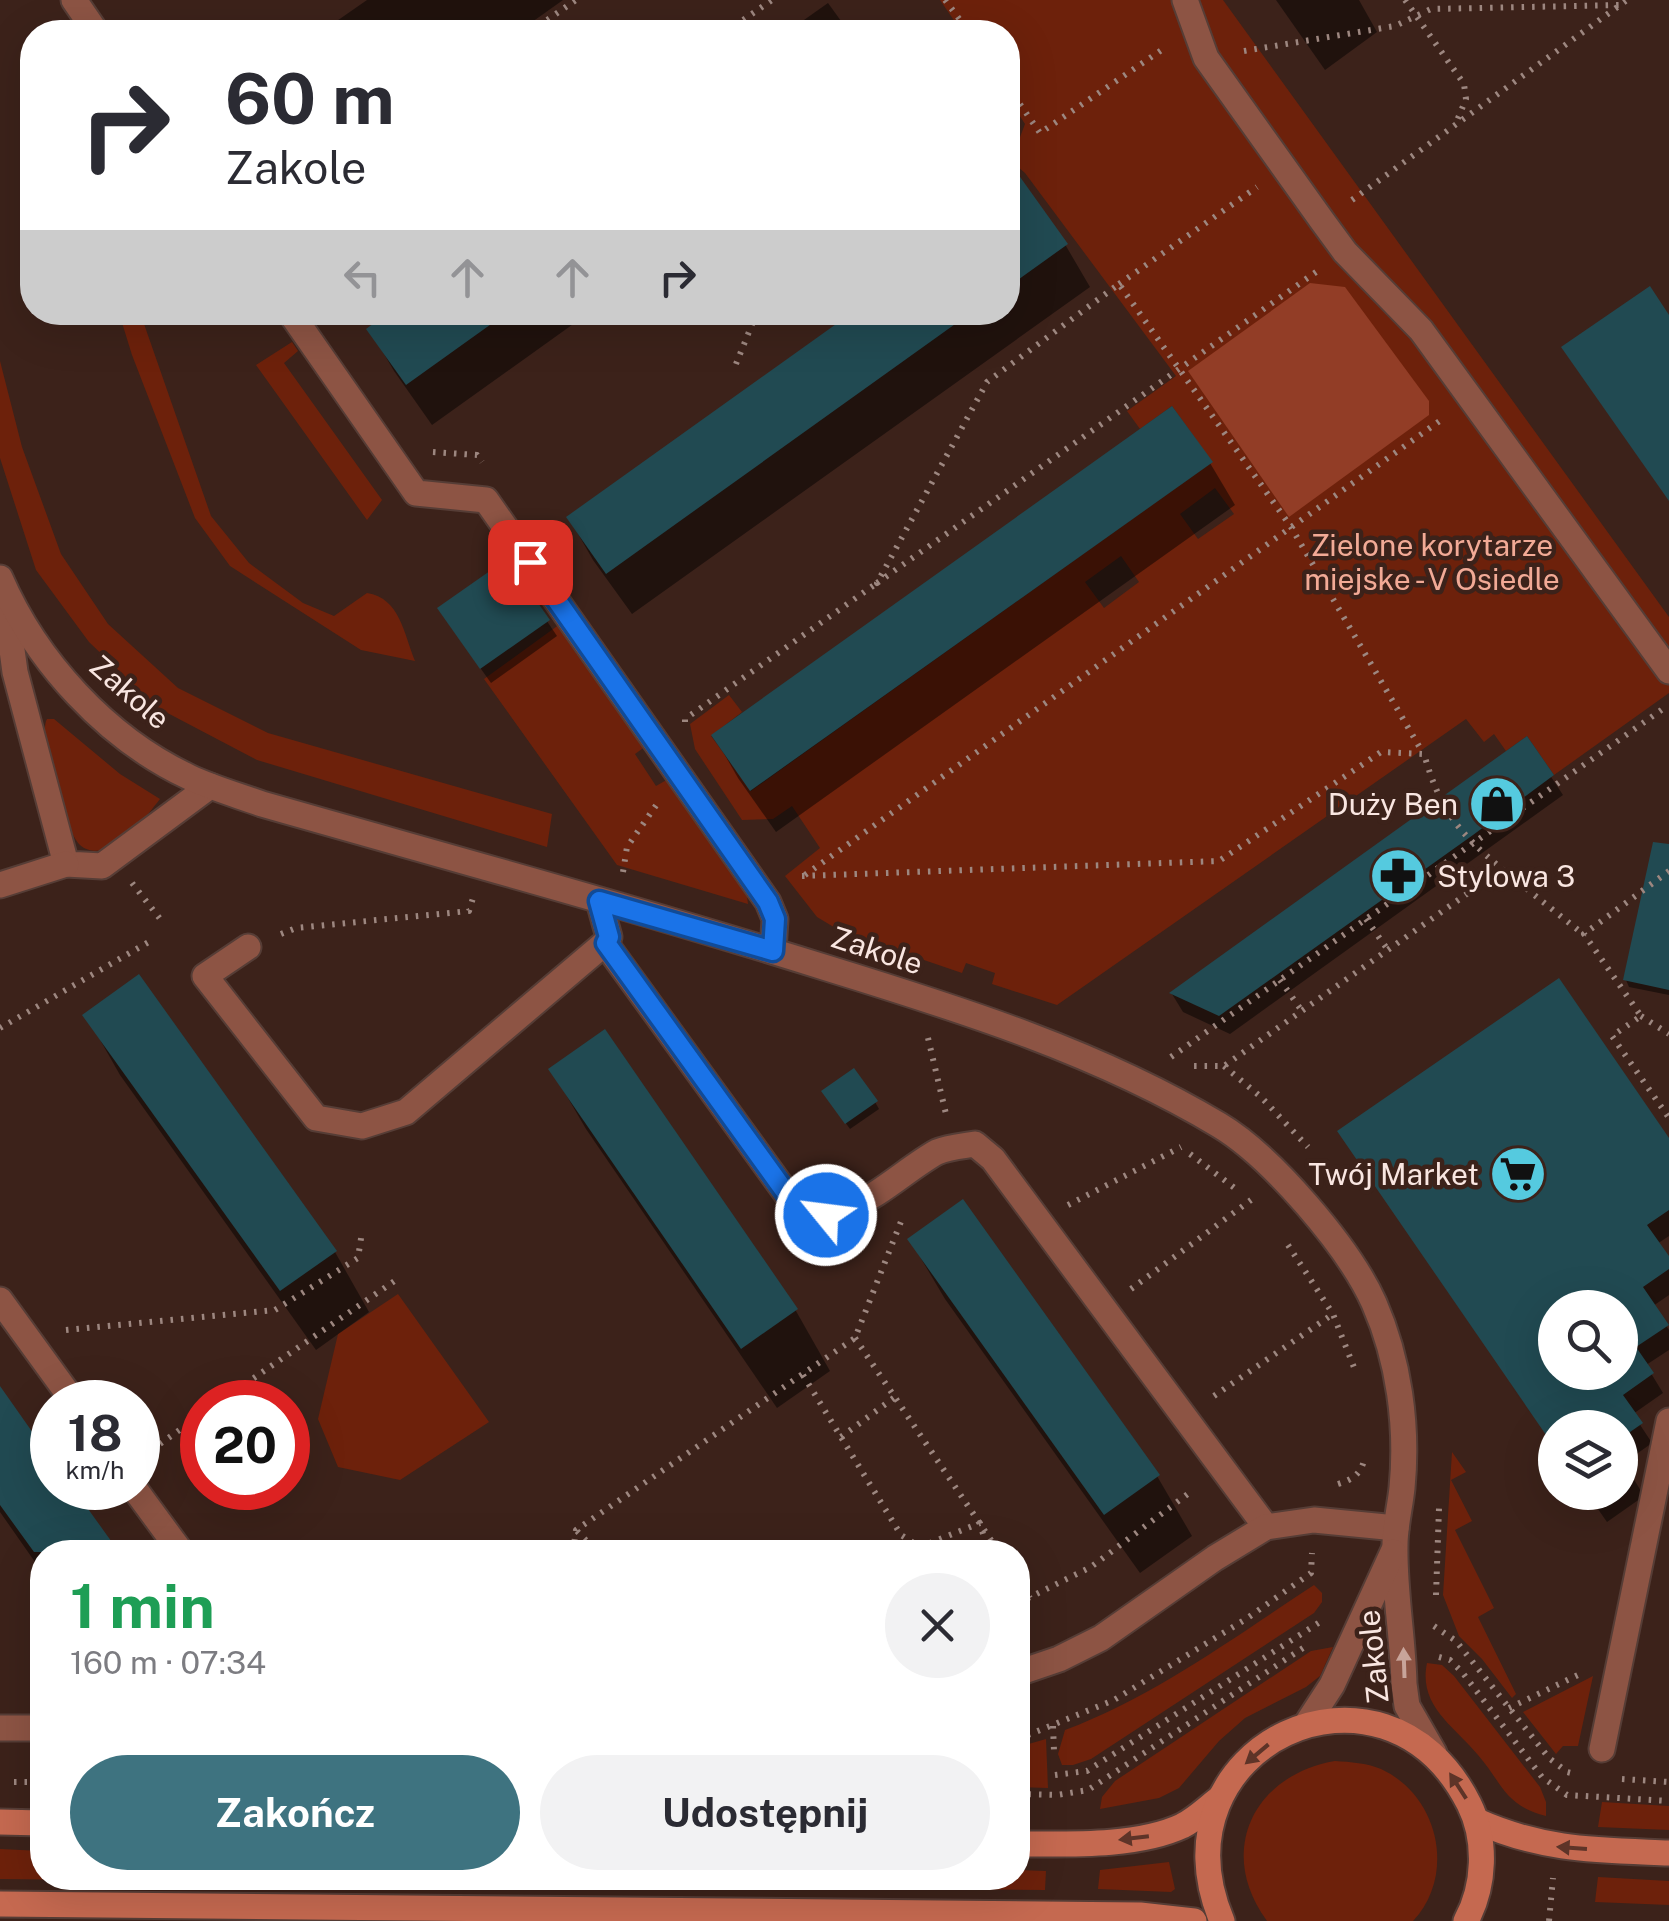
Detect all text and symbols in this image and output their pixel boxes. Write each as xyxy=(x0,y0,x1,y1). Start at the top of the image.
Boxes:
text: 60 m xyxy=(225,57,395,140)
icon: right xyxy=(60,60,190,190)
text: Zakole xyxy=(225,141,366,194)
icon: left xyxy=(335,250,390,305)
icon: ahead xyxy=(440,250,495,305)
icon: ahead xyxy=(545,250,600,305)
icon: right xyxy=(650,250,705,305)
pin xyxy=(488,520,573,605)
park label: Zielone korytarze miejske - V Osiedle xyxy=(1304,527,1560,597)
icon: arrive xyxy=(503,535,558,590)
street label: Zakole xyxy=(83,647,177,737)
shop icon: Duży Ben xyxy=(1467,774,1527,834)
place label: Duży Ben xyxy=(1328,786,1458,822)
pharmacy icon: Stylowa 3 xyxy=(1368,846,1428,906)
place label: Stylowa 3 xyxy=(1437,858,1575,894)
street label: Zakole xyxy=(827,918,927,982)
supermarket icon: Twój Market xyxy=(1488,1144,1548,1204)
place label: Twój Market xyxy=(1308,1156,1479,1192)
position arrow xyxy=(774,1163,878,1267)
map controls xyxy=(1538,1290,1638,1510)
button: search xyxy=(1538,1290,1638,1390)
speed limit sign: 20 xyxy=(180,1380,310,1510)
text: 18 xyxy=(68,1403,122,1462)
button: layers xyxy=(1538,1410,1638,1510)
text: km/h xyxy=(66,1455,124,1485)
text: 1 min xyxy=(70,1571,215,1642)
button: close xyxy=(885,1573,990,1678)
street label: Zakole xyxy=(1350,1608,1396,1706)
text: 160 m · 07:34 xyxy=(70,1644,266,1681)
one-way arrow xyxy=(1395,1646,1411,1678)
one-way arrow xyxy=(1244,1743,1269,1764)
button: Zakończ xyxy=(70,1755,520,1870)
button: Udostępnij xyxy=(540,1755,990,1870)
one-way arrow xyxy=(1449,1772,1467,1799)
one-way arrow xyxy=(1117,1830,1149,1846)
one-way arrow xyxy=(1555,1840,1587,1856)

